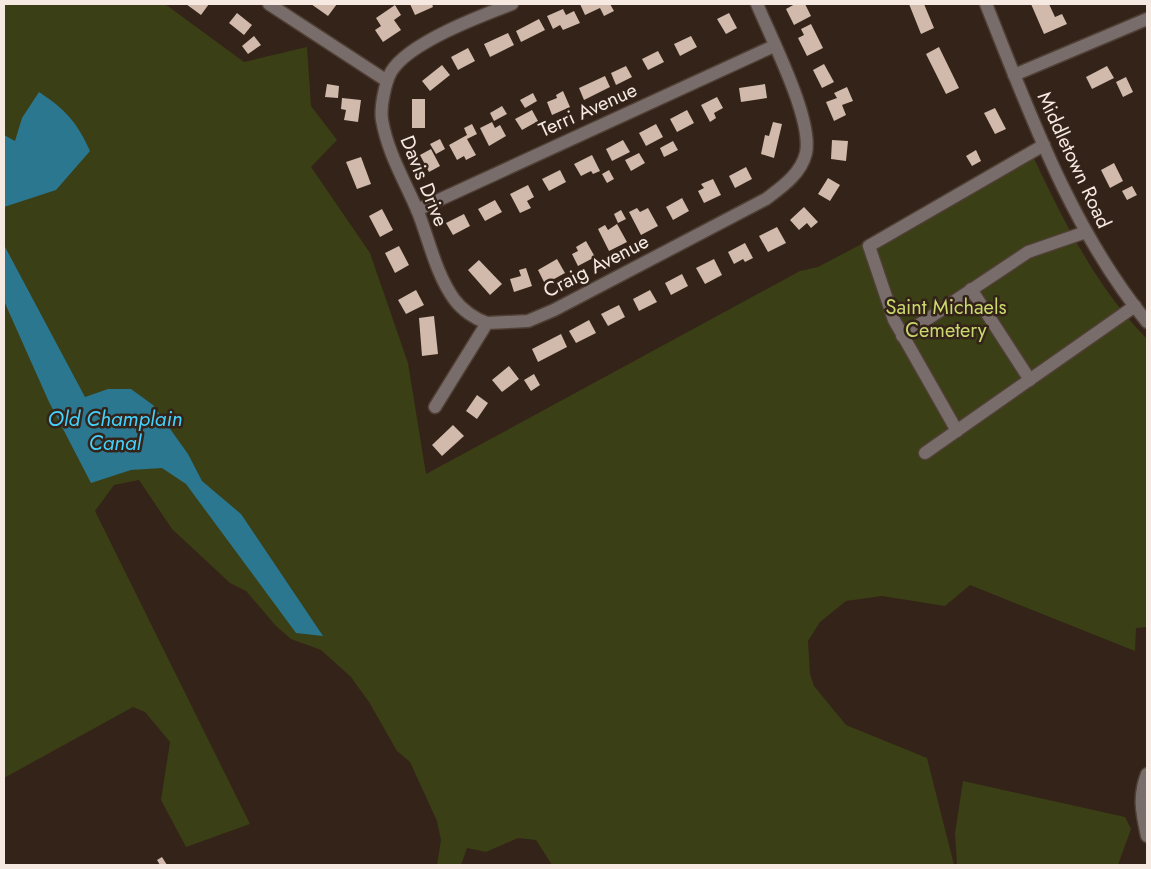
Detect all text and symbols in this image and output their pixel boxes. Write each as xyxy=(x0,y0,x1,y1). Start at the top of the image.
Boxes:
street label: Terri Avenue xyxy=(534,75,642,145)
street label: Middletown Road xyxy=(1030,87,1118,233)
street label: Davis Drive xyxy=(393,131,455,231)
street label: Craig Avenue xyxy=(538,227,654,305)
park label: Saint Michaels Cemetery xyxy=(885,293,1007,345)
water label: Old Champlain Canal xyxy=(48,404,182,458)

